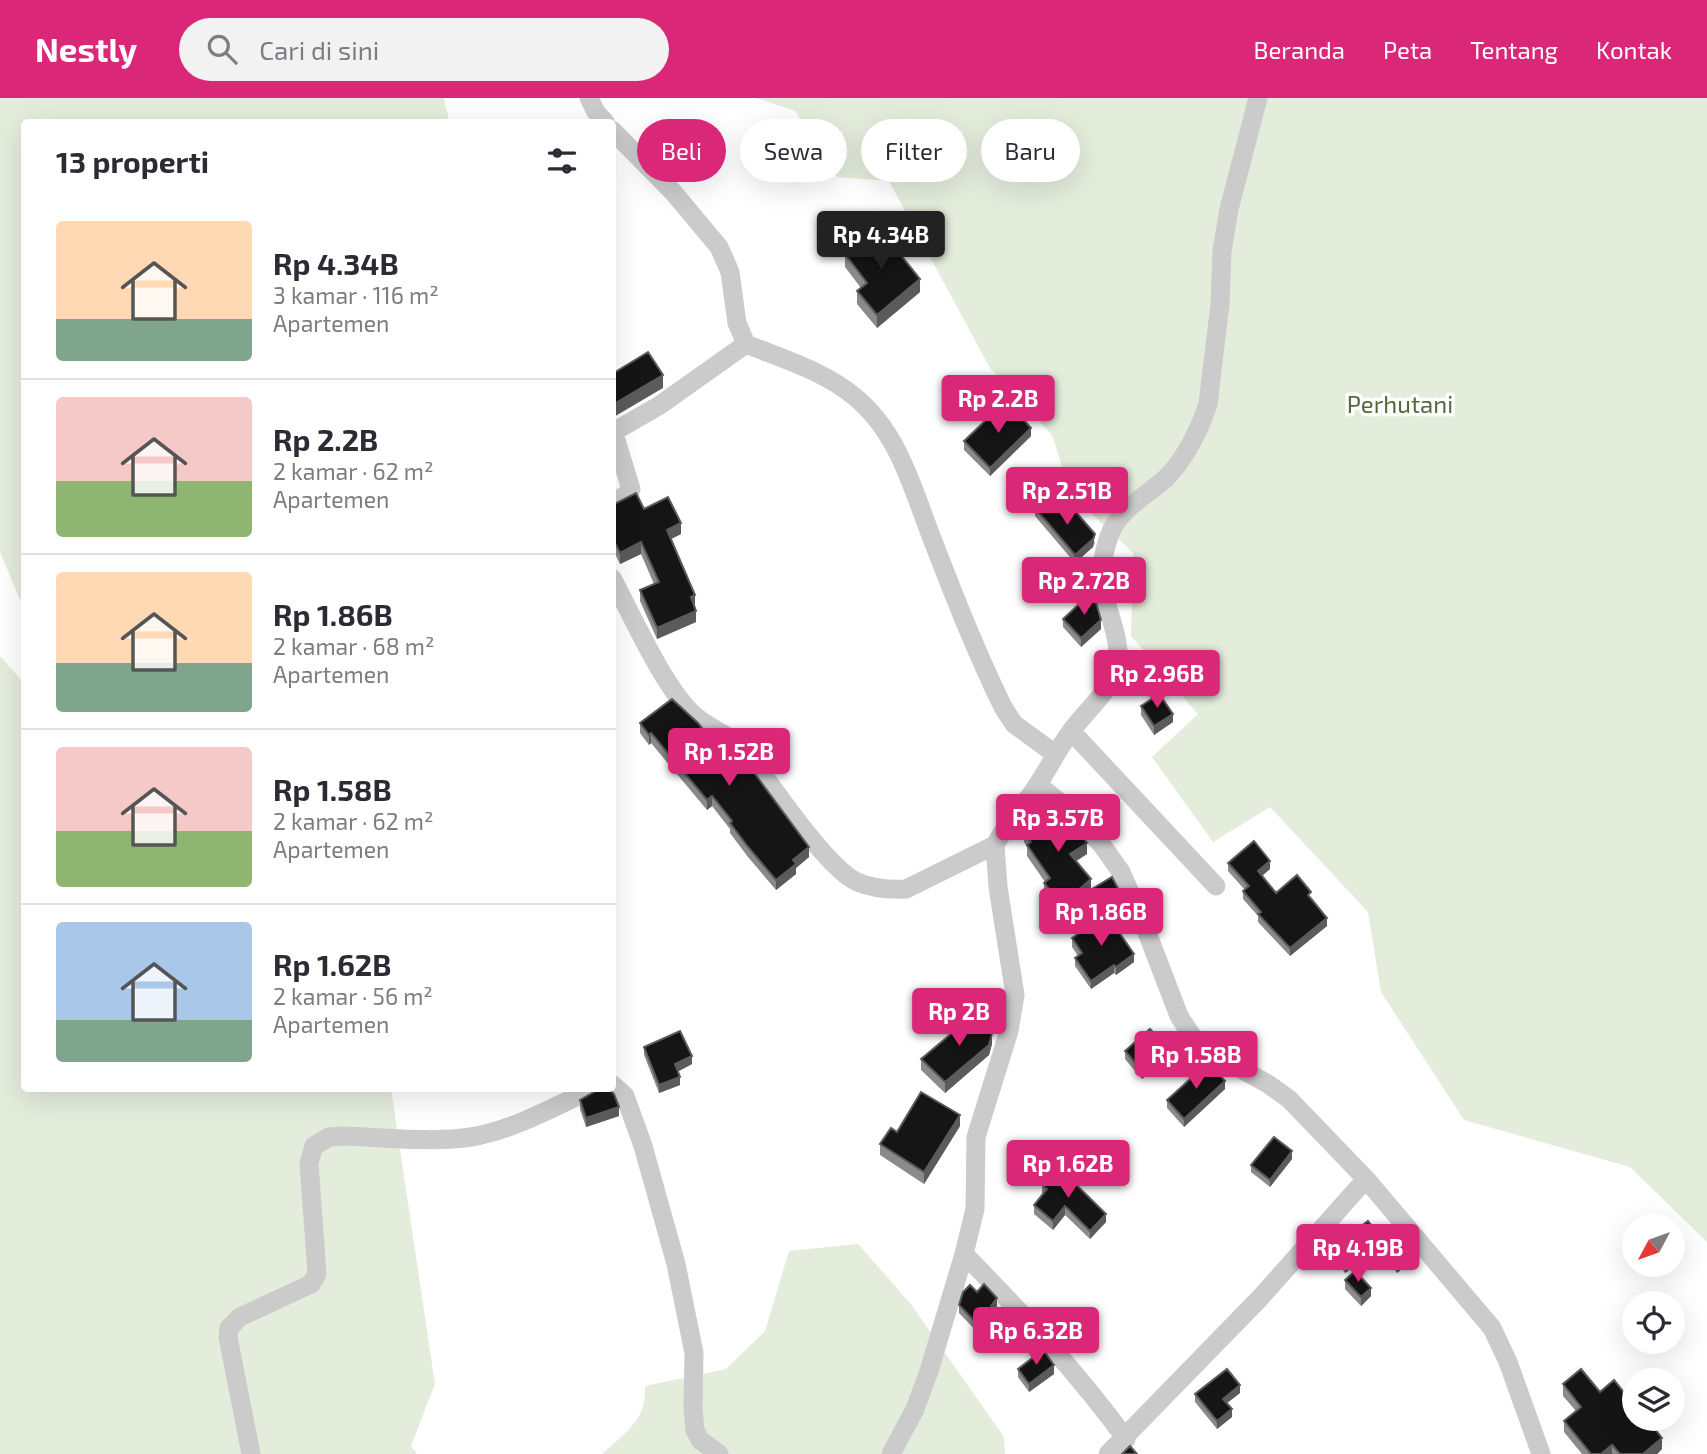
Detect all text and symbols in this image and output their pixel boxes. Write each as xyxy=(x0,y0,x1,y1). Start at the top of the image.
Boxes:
search box xyxy=(179,18,669,81)
text: Nestly xyxy=(35,29,137,69)
icon: search xyxy=(203,30,241,68)
text: Cari di sini xyxy=(259,34,379,65)
text: Beranda xyxy=(1254,35,1345,64)
text: Peta xyxy=(1383,35,1432,64)
text: Tentang xyxy=(1470,35,1558,64)
text: Kontak xyxy=(1596,35,1672,64)
chip: Beli xyxy=(637,119,726,182)
chip: Sewa xyxy=(740,119,847,182)
chip: Filter xyxy=(861,119,967,182)
chip: Baru xyxy=(981,119,1080,182)
icon: filters xyxy=(543,142,581,180)
text: 13 properti xyxy=(56,143,209,179)
pin: Rp 4.34B xyxy=(809,212,953,271)
text: Rp 4.34B xyxy=(833,220,929,248)
text: Rp 4.34B xyxy=(273,245,399,281)
icon: home xyxy=(112,249,196,333)
text: 3 kamar · 116 m² xyxy=(273,281,439,309)
text: Apartemen xyxy=(273,309,389,337)
pin: Rp 2.2B xyxy=(933,376,1063,435)
text: Rp 2.2B xyxy=(958,384,1038,412)
park label: Perhutani xyxy=(1347,389,1453,418)
text: Rp 2.2B xyxy=(273,421,378,457)
icon: home xyxy=(112,425,196,509)
text: 2 kamar · 62 m² xyxy=(273,457,433,485)
pin: Rp 2.51B xyxy=(995,468,1139,527)
text: Rp 2.51B xyxy=(1022,476,1112,504)
text: Apartemen xyxy=(273,485,389,513)
pin: Rp 2.72B xyxy=(1012,558,1156,617)
text: Rp 2.72B xyxy=(1038,566,1130,594)
text: Rp 1.86B xyxy=(273,596,393,632)
icon: home xyxy=(112,600,196,684)
text: 2 kamar · 68 m² xyxy=(273,632,435,660)
pin: Rp 2.96B xyxy=(1085,650,1229,710)
text: Rp 2.96B xyxy=(1110,659,1204,687)
text: Apartemen xyxy=(273,660,389,688)
pin: Rp 1.52B xyxy=(657,728,801,788)
text: Rp 1.52B xyxy=(684,737,774,765)
text: Rp 1.58B xyxy=(273,771,392,807)
icon: home xyxy=(112,775,196,859)
pin: Rp 3.57B xyxy=(986,794,1130,854)
text: Rp 3.57B xyxy=(1012,803,1104,831)
text: 2 kamar · 62 m² xyxy=(273,807,433,835)
text: Apartemen xyxy=(273,835,389,863)
pin: Rp 1.86B xyxy=(1029,888,1173,948)
text: Rp 1.86B xyxy=(1055,897,1147,925)
text: Rp 1.62B xyxy=(273,946,392,982)
icon: home xyxy=(112,950,196,1034)
text: 2 kamar · 56 m² xyxy=(273,982,433,1010)
pin: Rp 2B xyxy=(910,988,1008,1048)
text: Rp 2B xyxy=(928,997,990,1025)
text: Apartemen xyxy=(273,1010,389,1038)
pin: Rp 1.58B xyxy=(1124,1032,1268,1091)
text: Rp 1.58B xyxy=(1151,1040,1241,1068)
pin: Rp 1.62B xyxy=(996,1140,1140,1200)
text: Rp 1.62B xyxy=(1023,1149,1113,1177)
north arrow xyxy=(1622,1214,1685,1278)
map controls xyxy=(1622,1214,1685,1431)
pin: Rp 4.19B xyxy=(1286,1224,1430,1284)
text: Rp 4.19B xyxy=(1312,1233,1404,1261)
button: locate xyxy=(1622,1291,1685,1354)
pin: Rp 6.32B xyxy=(964,1308,1108,1367)
text: Rp 6.32B xyxy=(989,1316,1083,1344)
button: layers xyxy=(1622,1368,1685,1431)

